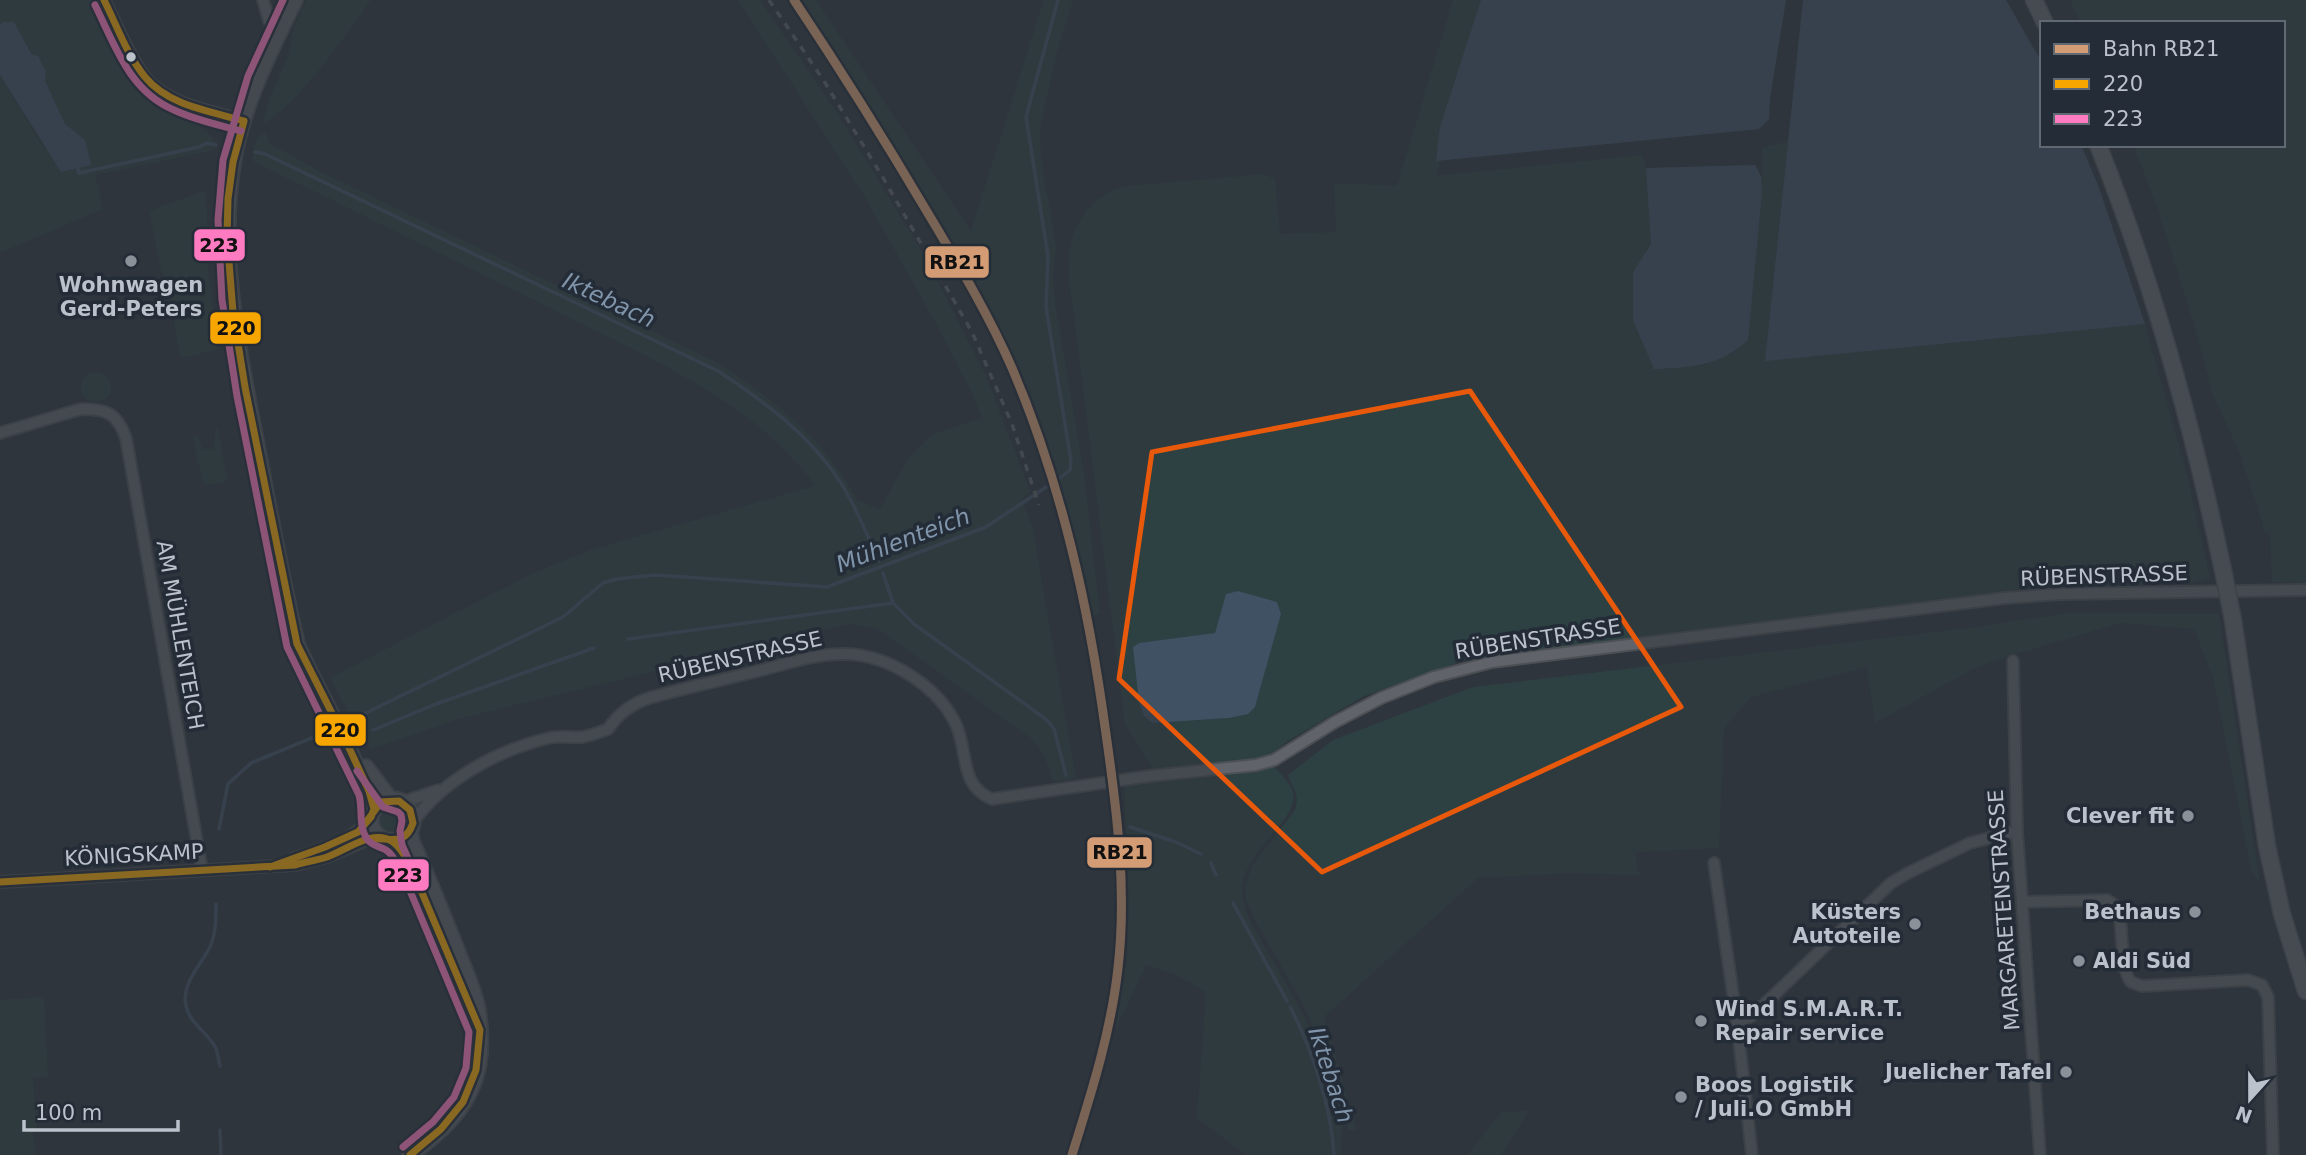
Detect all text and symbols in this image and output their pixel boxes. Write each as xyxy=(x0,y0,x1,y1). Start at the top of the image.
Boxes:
legend xyxy=(2040,21,2285,147)
text: Bahn RB21 xyxy=(2103,37,2219,61)
unlabelled marker xyxy=(124,50,138,64)
text: 220 xyxy=(2103,72,2143,96)
text: 223 xyxy=(2103,107,2143,131)
line badge: 223 xyxy=(193,228,246,262)
text: 223 xyxy=(199,234,239,256)
line badge: RB21 xyxy=(924,245,990,279)
text: RB21 xyxy=(929,251,985,273)
marker: Wohnwagen Gerd-Peters xyxy=(123,253,139,269)
water label: Iktebach xyxy=(559,267,659,333)
place label: Wohnwagen Gerd-Peters xyxy=(59,273,203,321)
line badge: 220 xyxy=(209,311,262,345)
text: 220 xyxy=(216,317,256,339)
water label: Mühlenteich xyxy=(833,503,973,577)
street label: AM MÜHLENTEICH xyxy=(152,538,209,732)
street label: RÜBENSTRASSE xyxy=(2020,560,2188,591)
street label: RÜBENSTRASSE xyxy=(1453,613,1623,664)
street label: RÜBENSTRASSE xyxy=(655,625,824,688)
line badge: 220 xyxy=(314,713,367,747)
text: 220 xyxy=(320,719,360,741)
street label: MARGARETENSTRASSE xyxy=(1984,789,2024,1031)
place label: Clever fit xyxy=(2066,804,2174,828)
marker: Clever fit xyxy=(2180,808,2196,824)
line badge: RB21 xyxy=(1086,836,1153,869)
street label: KÖNIGSKAMP xyxy=(64,838,204,871)
text: RB21 xyxy=(1092,841,1148,863)
line badge: 223 xyxy=(377,858,430,892)
text: 223 xyxy=(383,864,423,886)
place label: Küsters Autoteile xyxy=(1792,900,1901,948)
place label: Bethaus xyxy=(2084,900,2181,924)
marker: Bethaus xyxy=(2187,904,2203,920)
marker: Küsters Autoteile xyxy=(1907,916,1923,932)
place label: Aldi Süd xyxy=(2093,949,2191,973)
marker: Aldi Süd xyxy=(2071,953,2087,969)
place label: Wind S.M.A.R.T. Repair service xyxy=(1715,997,1903,1045)
marker: Wind S.M.A.R.T. Repair service xyxy=(1693,1013,1709,1029)
water label: Iktebach xyxy=(1303,1024,1359,1126)
place label: Juelicher Tafel xyxy=(1883,1060,2052,1084)
marker: Juelicher Tafel xyxy=(2058,1064,2074,1080)
north arrow xyxy=(2215,1064,2285,1134)
place label: Boos Logistik / Juli.O GmbH xyxy=(1695,1073,1854,1121)
scale bar xyxy=(24,1088,178,1132)
marker: Boos Logistik / Juli.O GmbH xyxy=(1673,1089,1689,1105)
text: 100 m xyxy=(35,1101,102,1125)
text: N xyxy=(2233,1102,2255,1128)

